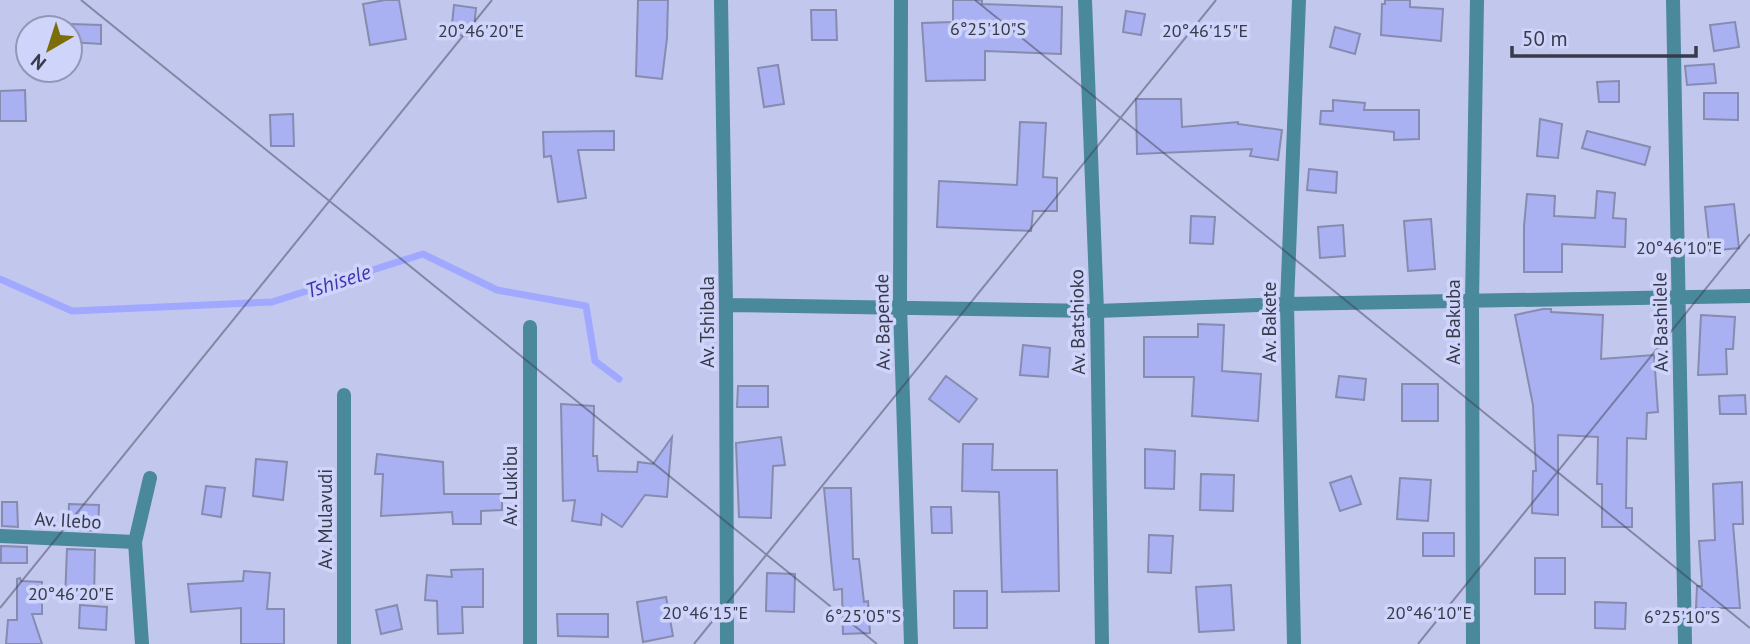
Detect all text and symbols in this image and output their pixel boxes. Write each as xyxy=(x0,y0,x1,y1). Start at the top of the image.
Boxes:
north arrow xyxy=(14,14,84,84)
scale bar xyxy=(1512,14,1696,58)
text: 6°25'10"S xyxy=(950,17,1026,40)
text: 20°46'20"E xyxy=(438,19,524,42)
text: 20°46'15"E xyxy=(1162,19,1248,42)
text: 50 m xyxy=(1522,25,1568,52)
text: N xyxy=(26,49,51,75)
text: 20°46'10"E xyxy=(1636,236,1722,259)
water label: Tshisele xyxy=(302,258,374,304)
street label: Av. Batshioko xyxy=(1064,269,1090,375)
street label: Av. Bashilele xyxy=(1647,272,1673,372)
street label: Av. Bapende xyxy=(869,273,895,371)
street label: Av. Tshibala xyxy=(695,276,719,368)
street label: Av. Bakuba xyxy=(1441,279,1465,365)
street label: Av. Bakete xyxy=(1257,282,1281,362)
street label: Av. Lukibu xyxy=(498,446,522,526)
street label: Av. Mulavudi xyxy=(313,469,337,569)
street label: Av. Ilebo xyxy=(34,506,102,534)
text: 20°46'20"E xyxy=(28,582,114,605)
text: 20°46'15"E xyxy=(662,601,748,624)
text: 20°46'10"E xyxy=(1386,601,1472,624)
text: 6°25'05"S xyxy=(825,604,901,627)
text: 6°25'10"S xyxy=(1644,605,1720,628)

